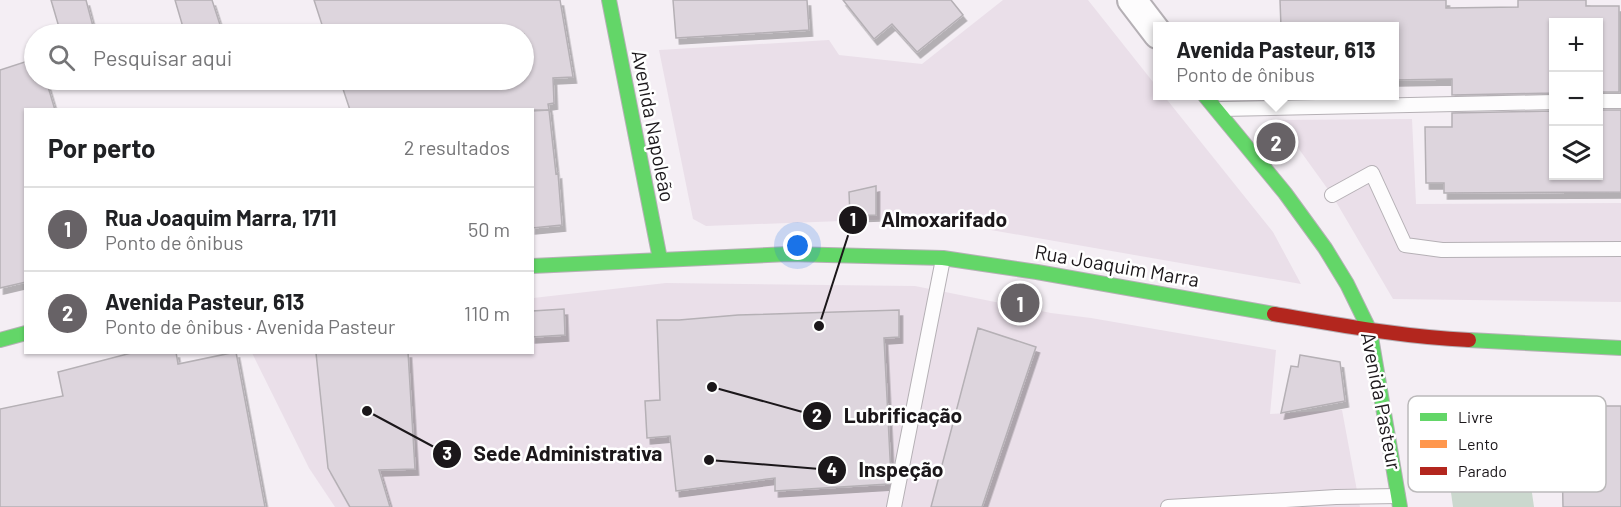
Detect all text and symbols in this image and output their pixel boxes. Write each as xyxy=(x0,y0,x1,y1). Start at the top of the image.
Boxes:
map controls xyxy=(1549,18,1603,180)
button: + xyxy=(1549,18,1603,72)
popup xyxy=(1153,22,1399,100)
search box xyxy=(24,24,534,90)
text: Avenida Pasteur, 613 xyxy=(1176,36,1376,62)
icon: search xyxy=(45,41,78,74)
text: Pesquisar aqui xyxy=(93,44,232,70)
street label: Avenida Napoleão xyxy=(628,48,680,204)
text: Ponto de ônibus xyxy=(1176,62,1315,86)
button: − xyxy=(1549,72,1603,126)
pin: 2 xyxy=(1256,120,1296,164)
button: layers xyxy=(1549,126,1603,180)
text: Por perto xyxy=(48,132,156,163)
text: 2 resultados xyxy=(404,135,510,159)
callout: Almoxarifado xyxy=(838,200,1019,239)
text: Rua Joaquim Marra, 1711 xyxy=(105,204,337,230)
text: Almoxarifado xyxy=(881,206,1007,231)
text: 1 xyxy=(850,208,856,230)
text: 1 xyxy=(64,217,71,241)
text: 50 m xyxy=(468,217,510,241)
text: Ponto de ônibus xyxy=(105,230,243,254)
your location xyxy=(783,231,812,260)
street label: Rua Joaquim Marra xyxy=(1033,239,1201,291)
pin: 1 xyxy=(1000,280,1040,326)
text: Avenida Pasteur, 613 xyxy=(105,288,304,314)
text: 2 xyxy=(62,301,73,325)
text: 110 m xyxy=(464,301,510,325)
text: Ponto de ônibus · Avenida Pasteur xyxy=(105,314,395,338)
street label: Avenida Pasteur xyxy=(1357,330,1407,472)
callout: Lubrificação xyxy=(802,396,975,435)
legend xyxy=(1408,396,1606,492)
text: Lubrificação xyxy=(844,402,962,427)
text: 2 xyxy=(812,404,822,426)
text: Livre xyxy=(1458,407,1493,426)
callout: Sede Administrativa xyxy=(432,434,675,473)
text: Lento xyxy=(1458,434,1499,453)
text: Sede Administrativa xyxy=(474,440,662,465)
text: 3 xyxy=(442,442,452,464)
callout: Inspeção xyxy=(817,450,956,489)
text: Inspeção xyxy=(859,456,943,481)
text: 4 xyxy=(827,458,838,480)
text: Parado xyxy=(1458,461,1507,480)

